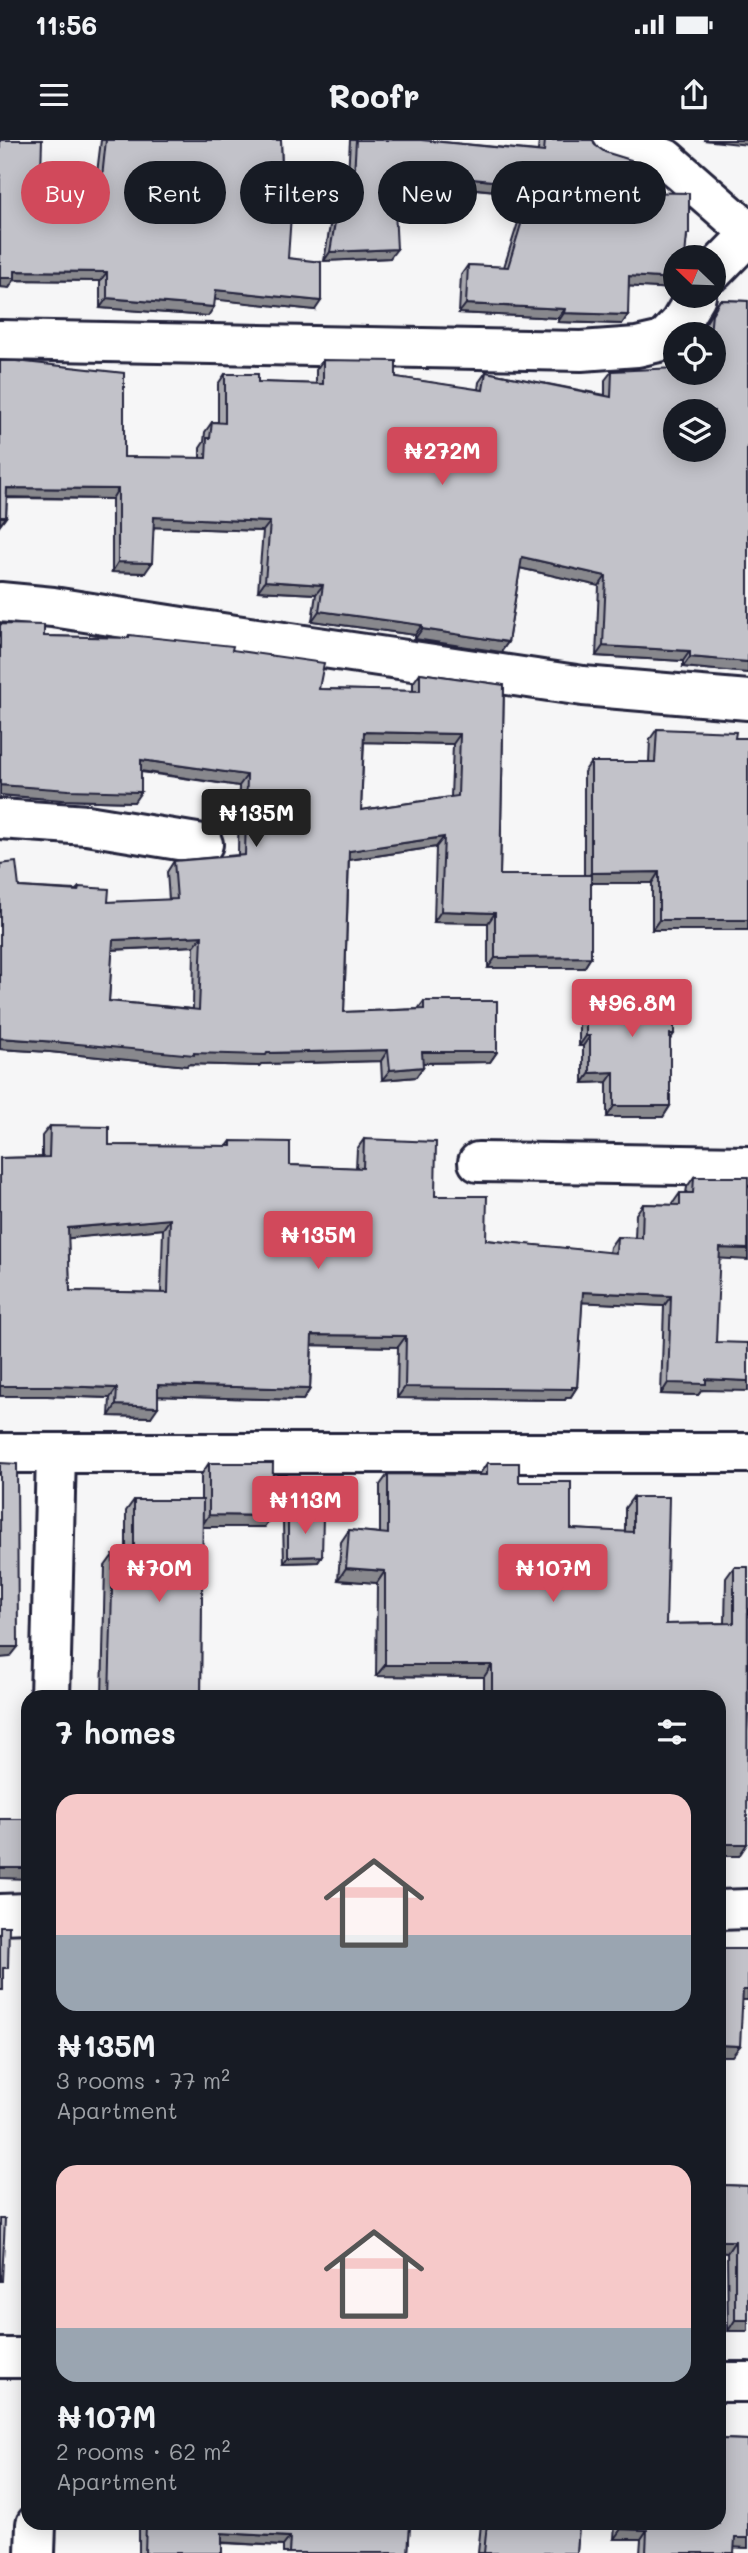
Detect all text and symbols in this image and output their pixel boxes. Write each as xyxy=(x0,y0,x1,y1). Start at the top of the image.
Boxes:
text: 11:56 xyxy=(35,8,97,42)
text: Roofr xyxy=(328,74,420,116)
icon: menu xyxy=(35,76,73,114)
icon: share xyxy=(675,76,713,114)
chip: Buy xyxy=(21,161,110,224)
chip: Rent xyxy=(124,161,226,224)
chip: Filters xyxy=(240,161,364,224)
chip: New xyxy=(378,161,477,224)
chip: Apartment xyxy=(491,161,666,224)
north arrow xyxy=(663,245,726,308)
map controls xyxy=(663,245,726,462)
button: locate xyxy=(663,322,726,385)
button: layers xyxy=(663,399,726,462)
pin: ₦272M xyxy=(393,428,491,487)
text: ₦272M xyxy=(403,435,481,465)
pin: ₦135M xyxy=(207,790,305,849)
text: ₦135M xyxy=(218,797,294,827)
pin: ₦96.8M xyxy=(575,979,689,1039)
text: ₦96.8M xyxy=(588,987,676,1017)
pin: ₦135M xyxy=(269,1212,367,1271)
text: ₦135M xyxy=(280,1219,356,1249)
pin: ₦113M xyxy=(256,1476,354,1536)
text: ₦113M xyxy=(268,1484,342,1514)
pin: ₦70M xyxy=(118,1544,200,1604)
pin: ₦107M xyxy=(504,1544,602,1604)
text: ₦70M xyxy=(126,1552,192,1582)
text: ₦107M xyxy=(514,1552,592,1582)
text: 7 homes xyxy=(56,1712,176,1752)
icon: filters xyxy=(653,1713,691,1751)
icon: home xyxy=(311,1840,437,1966)
text: ₦135M xyxy=(56,2025,156,2065)
text: 3 rooms · 77 m² xyxy=(56,2065,230,2095)
text: Apartment xyxy=(56,2095,178,2125)
icon: home xyxy=(311,2211,437,2337)
text: ₦107M xyxy=(56,2396,157,2436)
text: 2 rooms · 62 m² xyxy=(56,2436,230,2466)
text: Apartment xyxy=(56,2466,178,2496)

